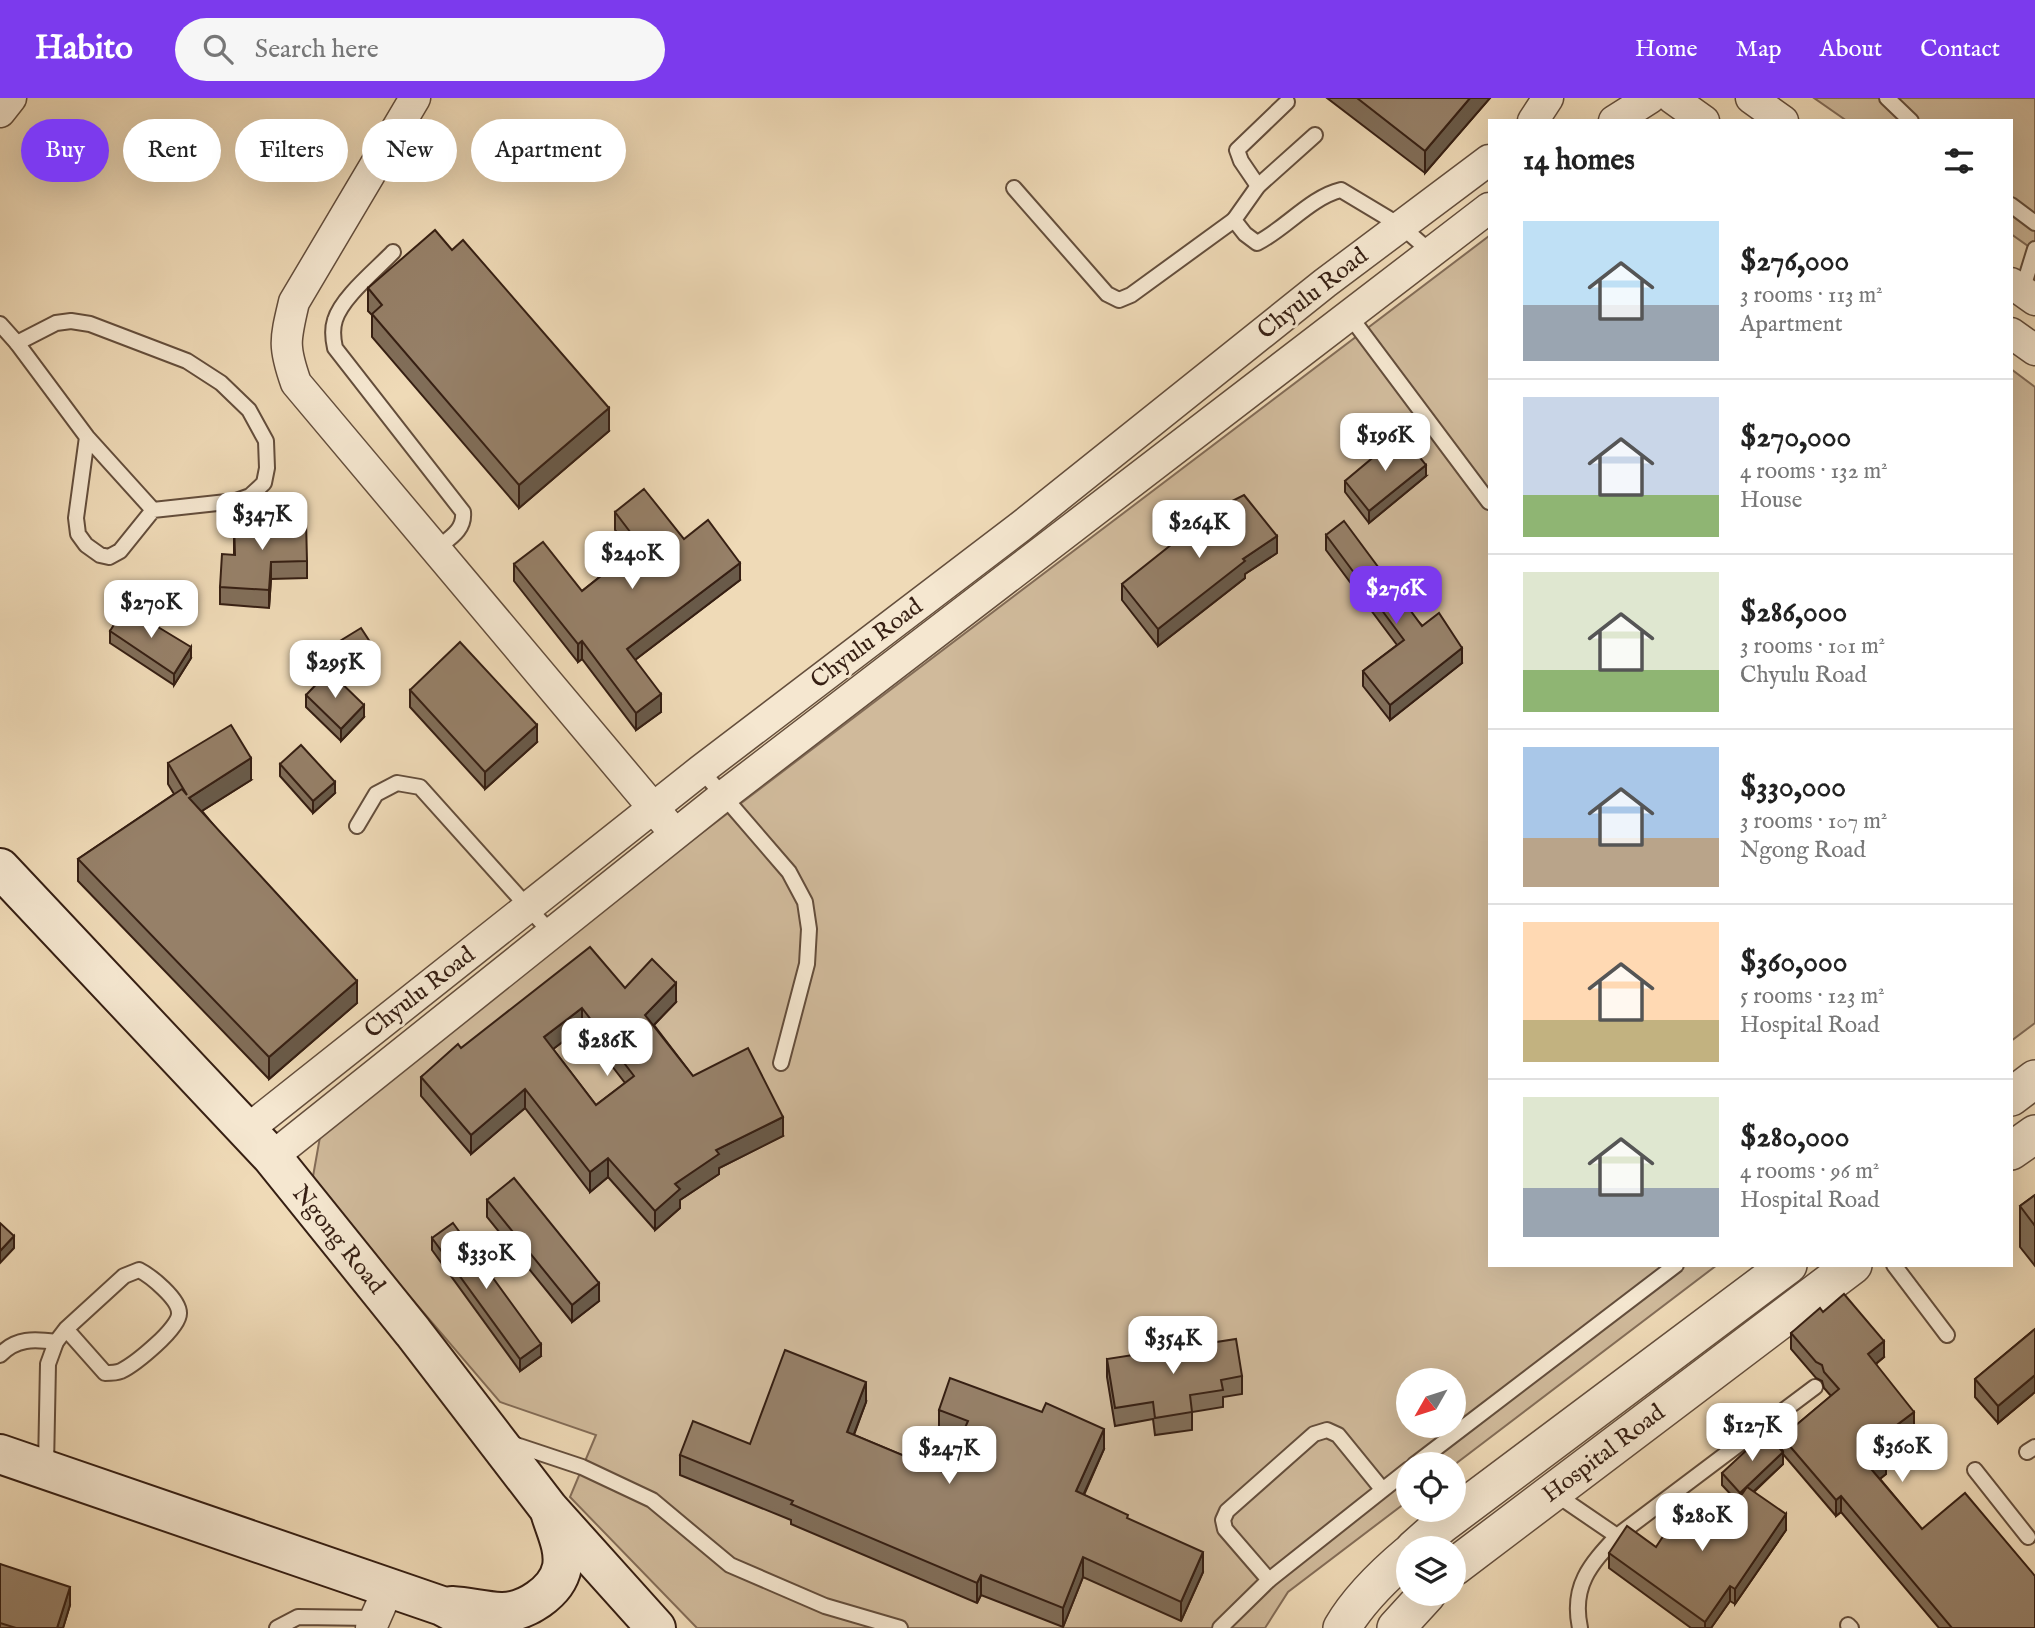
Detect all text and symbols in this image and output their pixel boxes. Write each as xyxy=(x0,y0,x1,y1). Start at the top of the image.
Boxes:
search box xyxy=(175,18,665,81)
text: Habito xyxy=(35,28,133,70)
icon: search xyxy=(199,30,237,68)
text: Search here xyxy=(255,33,379,66)
text: Home xyxy=(1635,34,1698,65)
text: Map xyxy=(1736,34,1782,65)
text: About xyxy=(1820,34,1882,65)
text: Contact xyxy=(1920,34,2000,65)
chip: Buy xyxy=(21,119,109,182)
chip: Rent xyxy=(123,119,221,182)
chip: Filters xyxy=(235,119,348,182)
chip: New xyxy=(362,119,457,182)
chip: Apartment xyxy=(471,119,626,182)
text: 14 homes xyxy=(1523,142,1635,180)
icon: filters xyxy=(1940,142,1978,180)
street label: Chyulu Road xyxy=(1251,241,1375,347)
text: $276,000 xyxy=(1740,243,1849,281)
icon: home xyxy=(1579,249,1663,333)
text: 3 rooms · 113 m² xyxy=(1740,281,1883,310)
text: Apartment xyxy=(1740,310,1843,339)
pin: $196K xyxy=(1336,414,1434,473)
text: $270,000 xyxy=(1740,419,1851,457)
text: $196K xyxy=(1356,421,1414,450)
icon: home xyxy=(1579,425,1663,509)
text: 4 rooms · 132 m² xyxy=(1740,457,1888,486)
text: House xyxy=(1740,486,1802,515)
pin: $347K xyxy=(213,492,311,552)
text: $347K xyxy=(232,500,292,529)
pin: $264K xyxy=(1150,500,1248,560)
text: $264K xyxy=(1168,508,1230,537)
pin: $240K xyxy=(583,532,681,591)
text: $240K xyxy=(601,539,663,568)
pin: $276K xyxy=(1347,566,1445,626)
text: $276K xyxy=(1366,574,1426,603)
pin: $270K xyxy=(102,580,200,640)
text: $270K xyxy=(120,588,182,617)
street label: Chyulu Road xyxy=(805,592,929,696)
text: $286,000 xyxy=(1740,594,1847,632)
icon: home xyxy=(1579,600,1663,684)
text: 3 rooms · 101 m² xyxy=(1740,632,1885,661)
pin: $295K xyxy=(286,640,384,700)
text: $295K xyxy=(306,648,364,677)
text: Chyulu Road xyxy=(1740,661,1867,690)
text: $330,000 xyxy=(1740,769,1846,807)
icon: home xyxy=(1579,775,1663,859)
text: 3 rooms · 107 m² xyxy=(1740,807,1888,836)
text: Ngong Road xyxy=(1740,836,1866,865)
street label: Chyulu Road xyxy=(358,940,482,1046)
text: $360,000 xyxy=(1740,944,1847,982)
icon: home xyxy=(1579,950,1663,1034)
text: 5 rooms · 123 m² xyxy=(1740,982,1885,1011)
text: Hospital Road xyxy=(1740,1011,1879,1040)
pin: $286K xyxy=(558,1018,656,1078)
text: $286K xyxy=(578,1026,636,1055)
text: $280,000 xyxy=(1740,1119,1849,1157)
icon: home xyxy=(1579,1125,1663,1209)
text: 4 rooms · 96 m² xyxy=(1740,1157,1879,1186)
street label: Ngong Road xyxy=(285,1179,391,1301)
text: Hospital Road xyxy=(1740,1186,1879,1215)
pin: $330K xyxy=(437,1232,535,1291)
text: $330K xyxy=(457,1239,515,1268)
pin: $354K xyxy=(1124,1316,1222,1376)
text: $354K xyxy=(1144,1324,1202,1353)
north arrow xyxy=(1396,1368,1466,1438)
map controls xyxy=(1396,1368,1466,1606)
street label: Hospital Road xyxy=(1537,1398,1672,1510)
pin: $127K xyxy=(1703,1404,1801,1463)
text: $127K xyxy=(1722,1411,1782,1440)
pin: $360K xyxy=(1853,1424,1951,1484)
pin: $247K xyxy=(900,1426,998,1486)
text: $360K xyxy=(1873,1432,1931,1461)
text: $247K xyxy=(918,1434,980,1463)
button: locate xyxy=(1396,1452,1466,1522)
pin: $280K xyxy=(1653,1494,1751,1553)
text: $280K xyxy=(1672,1501,1732,1530)
button: layers xyxy=(1396,1536,1466,1606)

